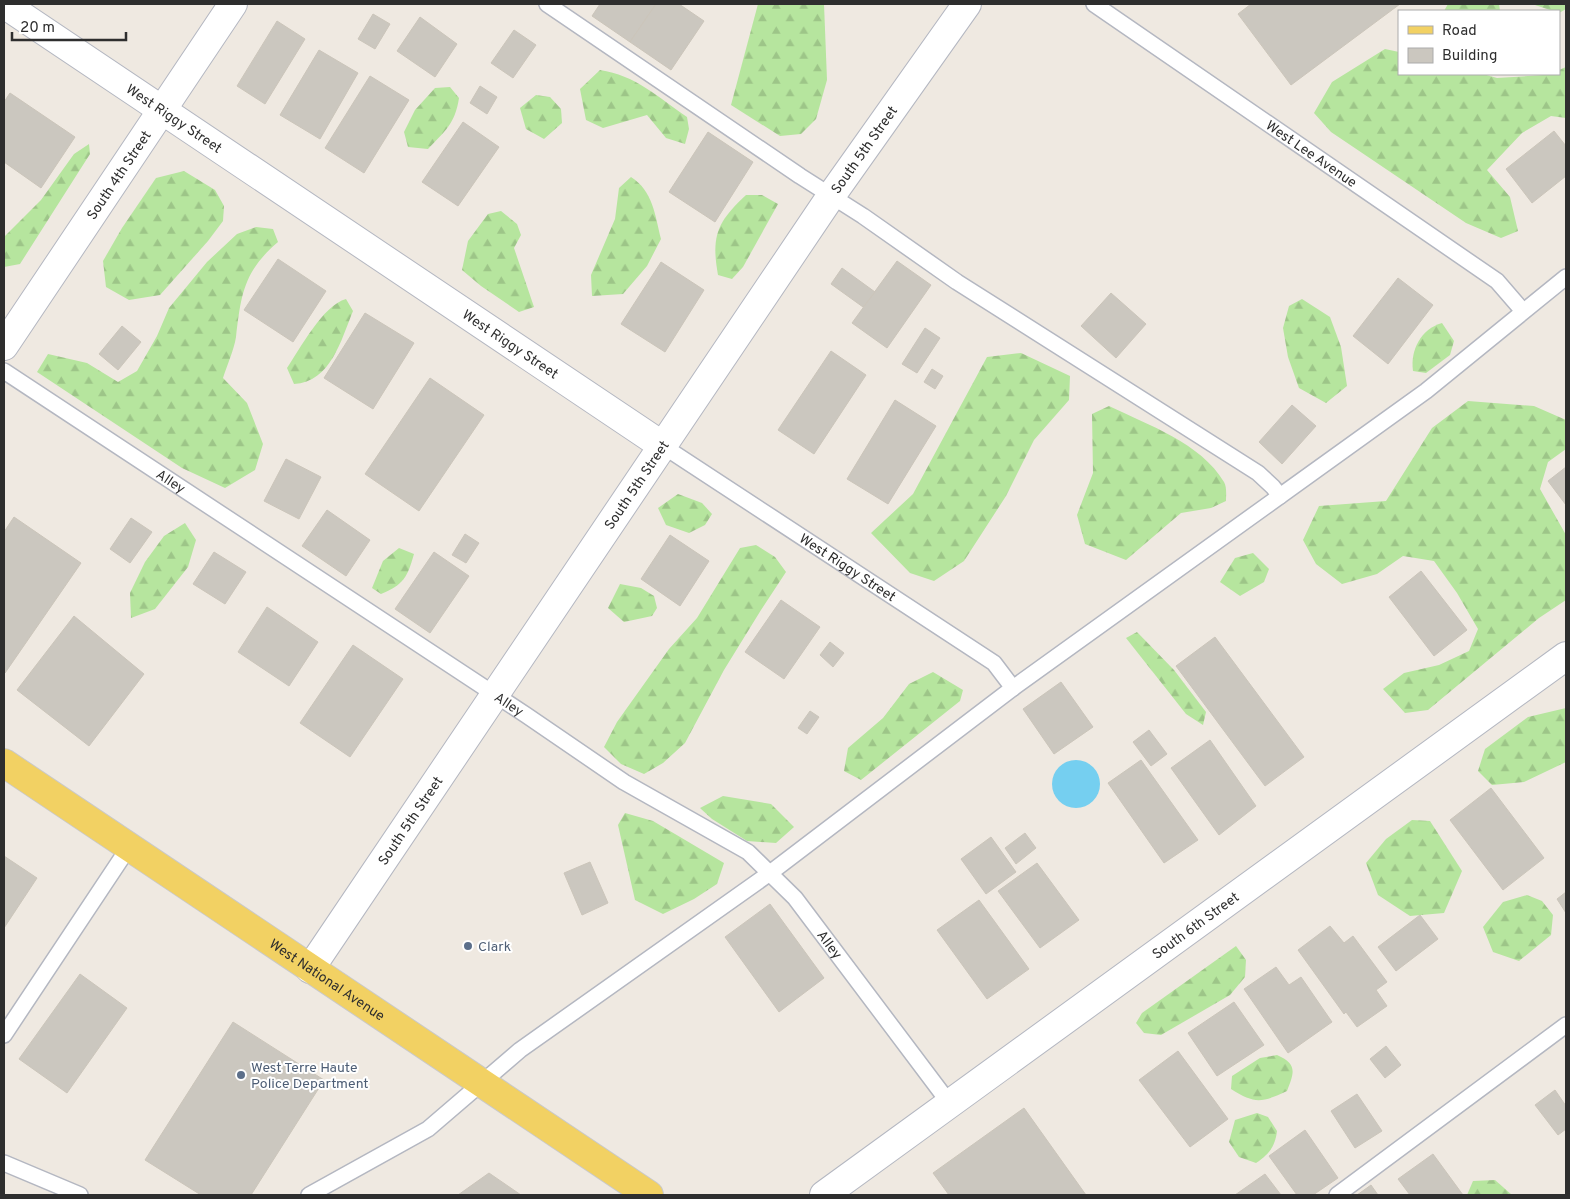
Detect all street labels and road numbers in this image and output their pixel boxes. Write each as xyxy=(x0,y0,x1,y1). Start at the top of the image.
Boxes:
street label: West Riggy Street xyxy=(122,81,225,158)
street label: South 5th Street xyxy=(828,103,902,198)
street label: West Lee Avenue xyxy=(1262,118,1359,192)
street label: South 4th Street xyxy=(84,128,156,223)
street label: West Riggy Street xyxy=(459,307,561,383)
street label: South 5th Street xyxy=(602,438,674,533)
street label: Alley xyxy=(152,467,188,498)
street label: West Riggy Street xyxy=(796,531,898,606)
street label: Alley xyxy=(491,689,526,721)
street label: South 5th Street xyxy=(375,774,447,869)
street label: South 6th Street xyxy=(1149,889,1243,964)
street label: Alley xyxy=(812,928,845,963)
street label: West National Avenue xyxy=(265,936,387,1025)

